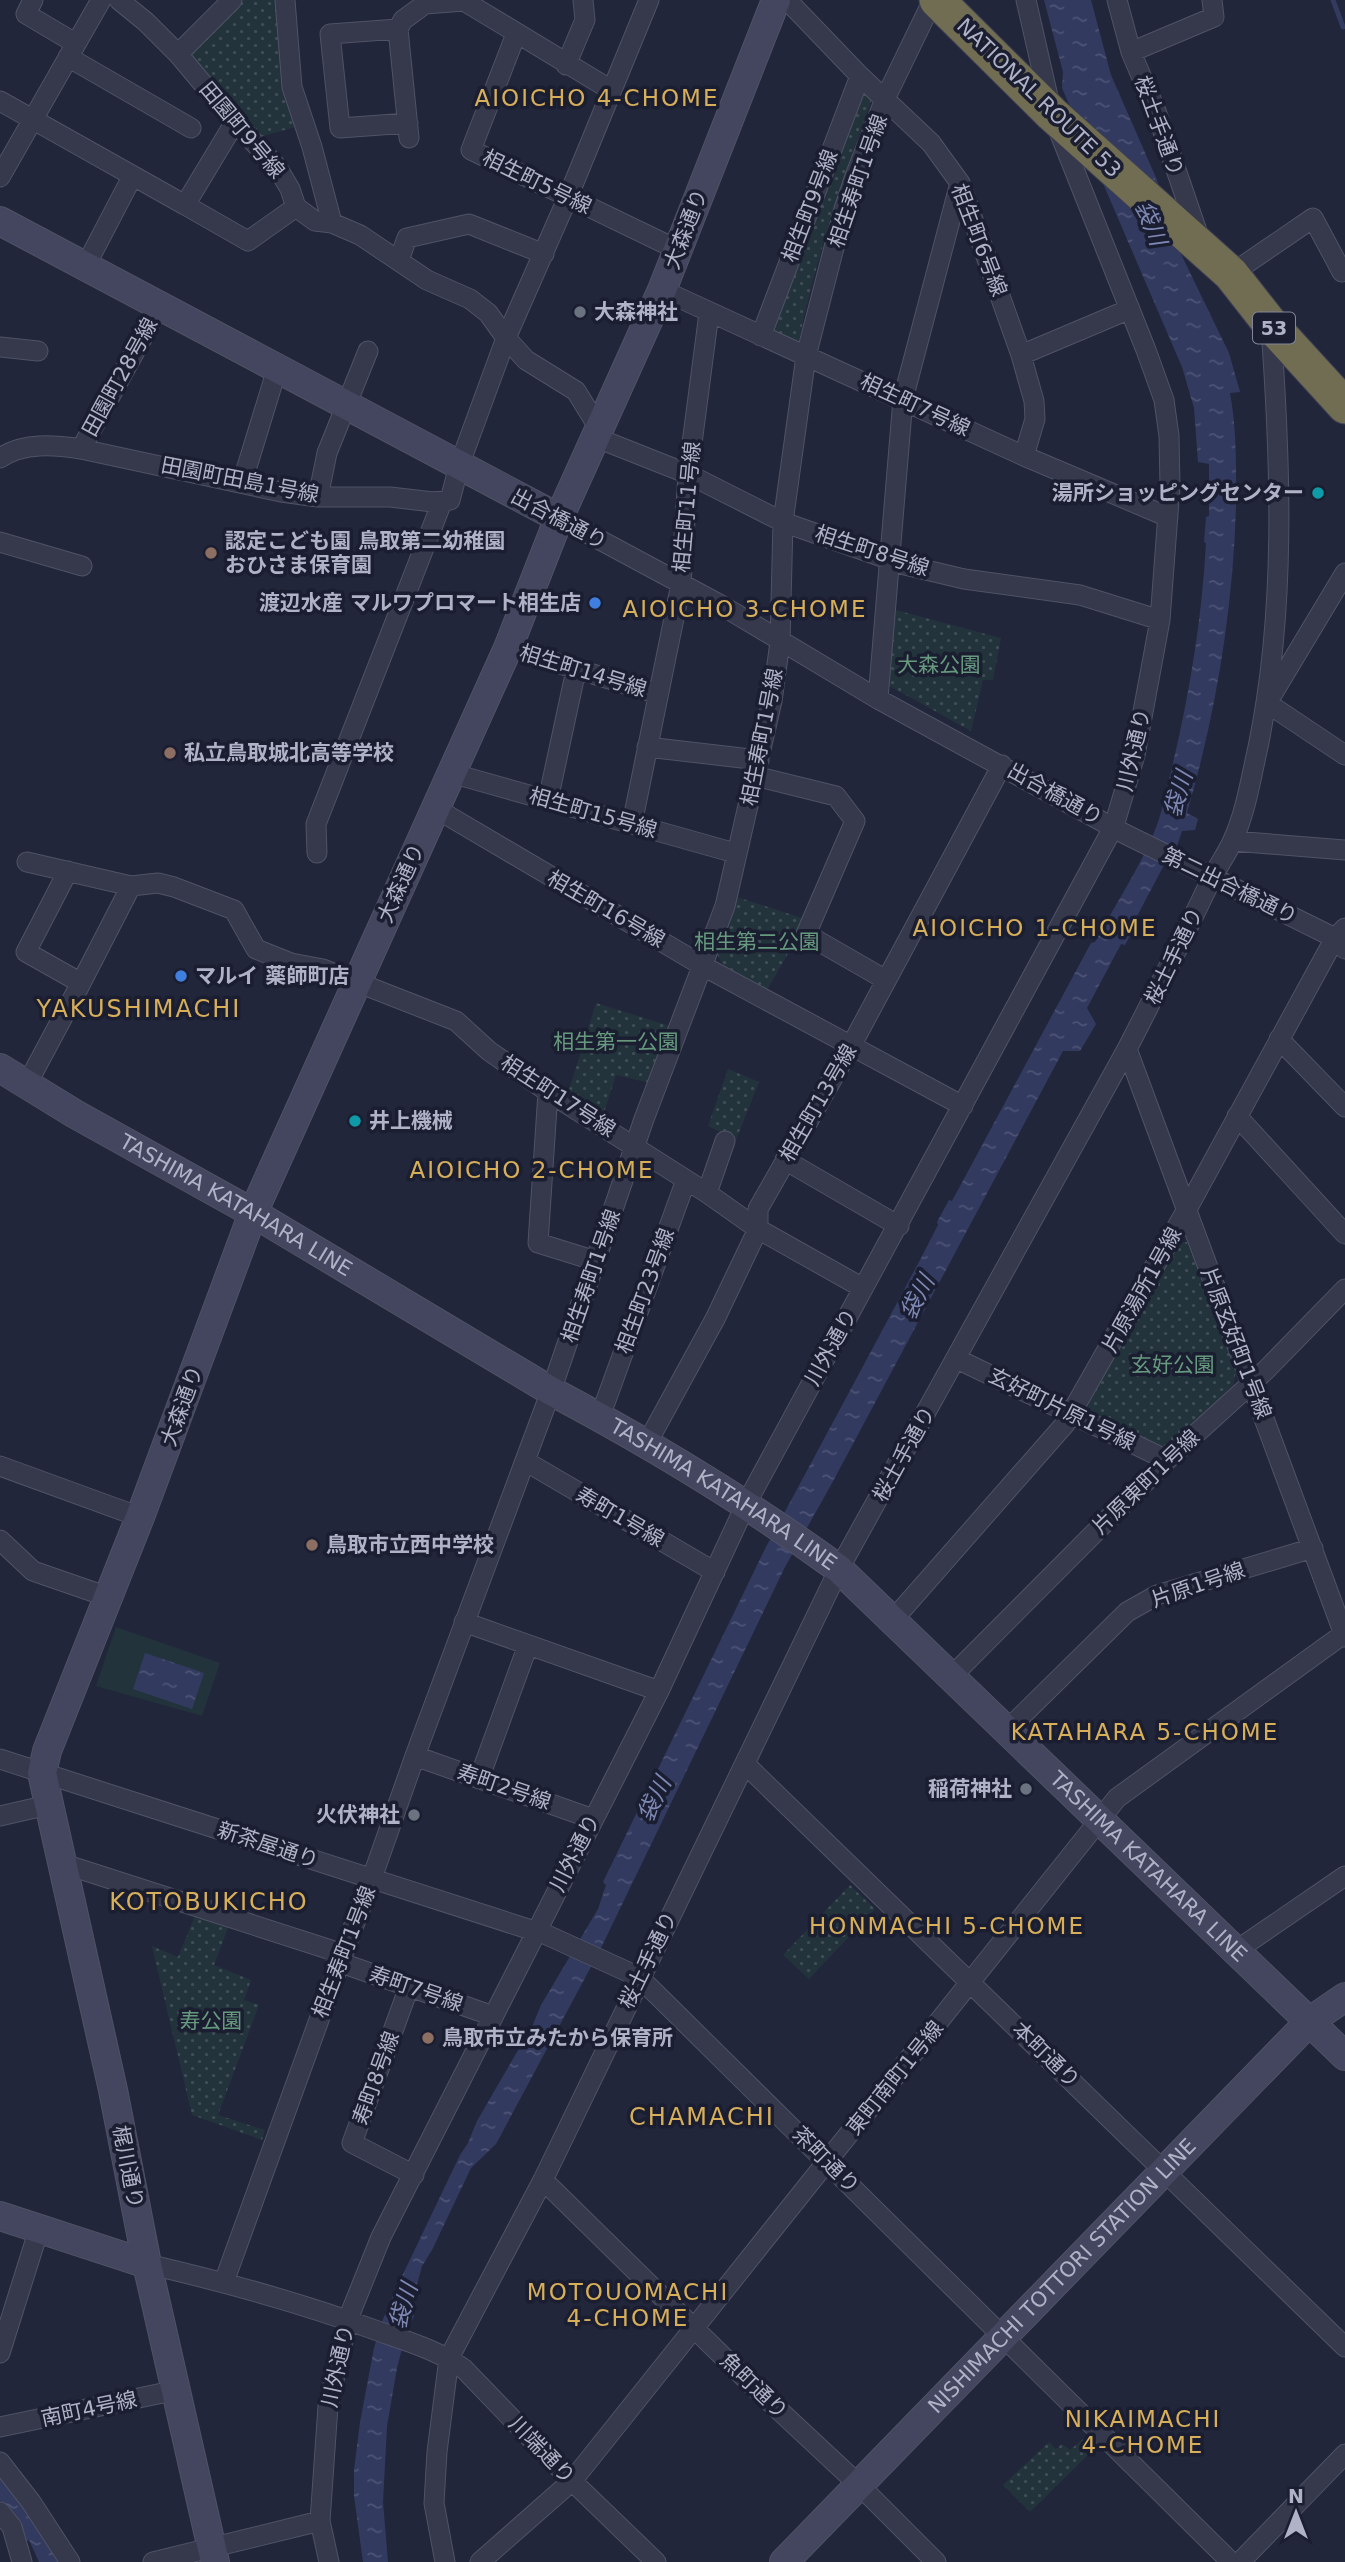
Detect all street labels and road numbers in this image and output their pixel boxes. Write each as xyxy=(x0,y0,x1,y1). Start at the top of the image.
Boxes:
street label: NATIONAL ROUTE 53 xyxy=(952,13,1126,183)
street label: 桜土手通り xyxy=(1130,73,1188,179)
street label: 田園町9号線 xyxy=(195,77,289,183)
street label: 相生寿町1号線 xyxy=(824,111,892,251)
street label: 相生町5号線 xyxy=(479,145,595,219)
street label: 相生町9号線 xyxy=(778,146,842,266)
street label: 相生町6号線 xyxy=(947,180,1011,300)
street label: 大森通り xyxy=(660,185,712,273)
road number: 53 xyxy=(1253,312,1295,344)
street label: 田園町28号線 xyxy=(78,314,162,440)
street label: 相生町7号線 xyxy=(856,369,974,441)
street label: 相生町11号線 xyxy=(669,440,705,574)
street label: 田園町田島1号線 xyxy=(159,453,321,507)
street label: 出合橋通り xyxy=(507,484,611,554)
street label: 相生町8号線 xyxy=(812,521,932,581)
street label: 相生町14号線 xyxy=(517,640,649,702)
street label: 相生寿町1号線 xyxy=(737,666,787,808)
street label: 川外通り xyxy=(1113,706,1155,794)
street label: 出合橋通り xyxy=(1003,758,1107,830)
street label: 相生町15号線 xyxy=(526,783,660,843)
street label: 大森通り xyxy=(373,840,429,926)
street label: 第二出合橋通り xyxy=(1159,843,1301,929)
street label: 相生町16号線 xyxy=(543,866,669,952)
street label: 桜土手通り xyxy=(1140,904,1208,1008)
street label: 相生町13号線 xyxy=(775,1040,861,1166)
street label: 相生町17号線 xyxy=(496,1050,620,1142)
street label: TASHIMA KATAHARA LINE xyxy=(115,1129,356,1281)
street label: 相生寿町1号線 xyxy=(557,1206,625,1346)
street label: 片原湯所1号線 xyxy=(1098,1223,1186,1357)
street label: 相生町23号線 xyxy=(611,1225,679,1357)
street label: 片原玄好町1号線 xyxy=(1196,1264,1276,1422)
street label: 川外通り xyxy=(800,1304,862,1390)
street label: 大森通り xyxy=(156,1362,208,1450)
street label: 玄好町片原1号線 xyxy=(985,1363,1139,1455)
street label: 桜土手通り xyxy=(868,1402,940,1506)
street label: TASHIMA KATAHARA LINE xyxy=(605,1413,841,1575)
street label: 片原東町1号線 xyxy=(1088,1425,1204,1539)
street label: 寿町1号線 xyxy=(572,1482,668,1552)
street label: 片原1号線 xyxy=(1148,1558,1248,1612)
street label: 寿町2号線 xyxy=(454,1760,554,1814)
street label: TASHIMA KATAHARA LINE xyxy=(1044,1766,1252,1967)
street label: 川外通り xyxy=(545,1810,605,1896)
street label: 新茶屋通り xyxy=(214,1817,322,1873)
street label: 相生寿町1号線 xyxy=(308,1883,380,2021)
street label: 桜土手通り xyxy=(614,1908,682,2012)
street label: 寿町7号線 xyxy=(366,1962,466,2016)
street label: 東町南町1号線 xyxy=(842,2016,948,2140)
street label: 本町通り xyxy=(1007,2017,1085,2093)
street label: 寿町8号線 xyxy=(348,2028,404,2128)
street label: 茶町通り xyxy=(788,2122,864,2198)
street label: 梶川通り xyxy=(108,2123,148,2211)
street label: NISHIMACHI TOTTORI STATION LINE xyxy=(923,2134,1201,2418)
street label: 川外通り xyxy=(318,2322,358,2410)
street label: 魚町通り xyxy=(715,2348,793,2424)
street label: 南町4号線 xyxy=(39,2387,139,2431)
street label: 川端通り xyxy=(504,2411,580,2489)

